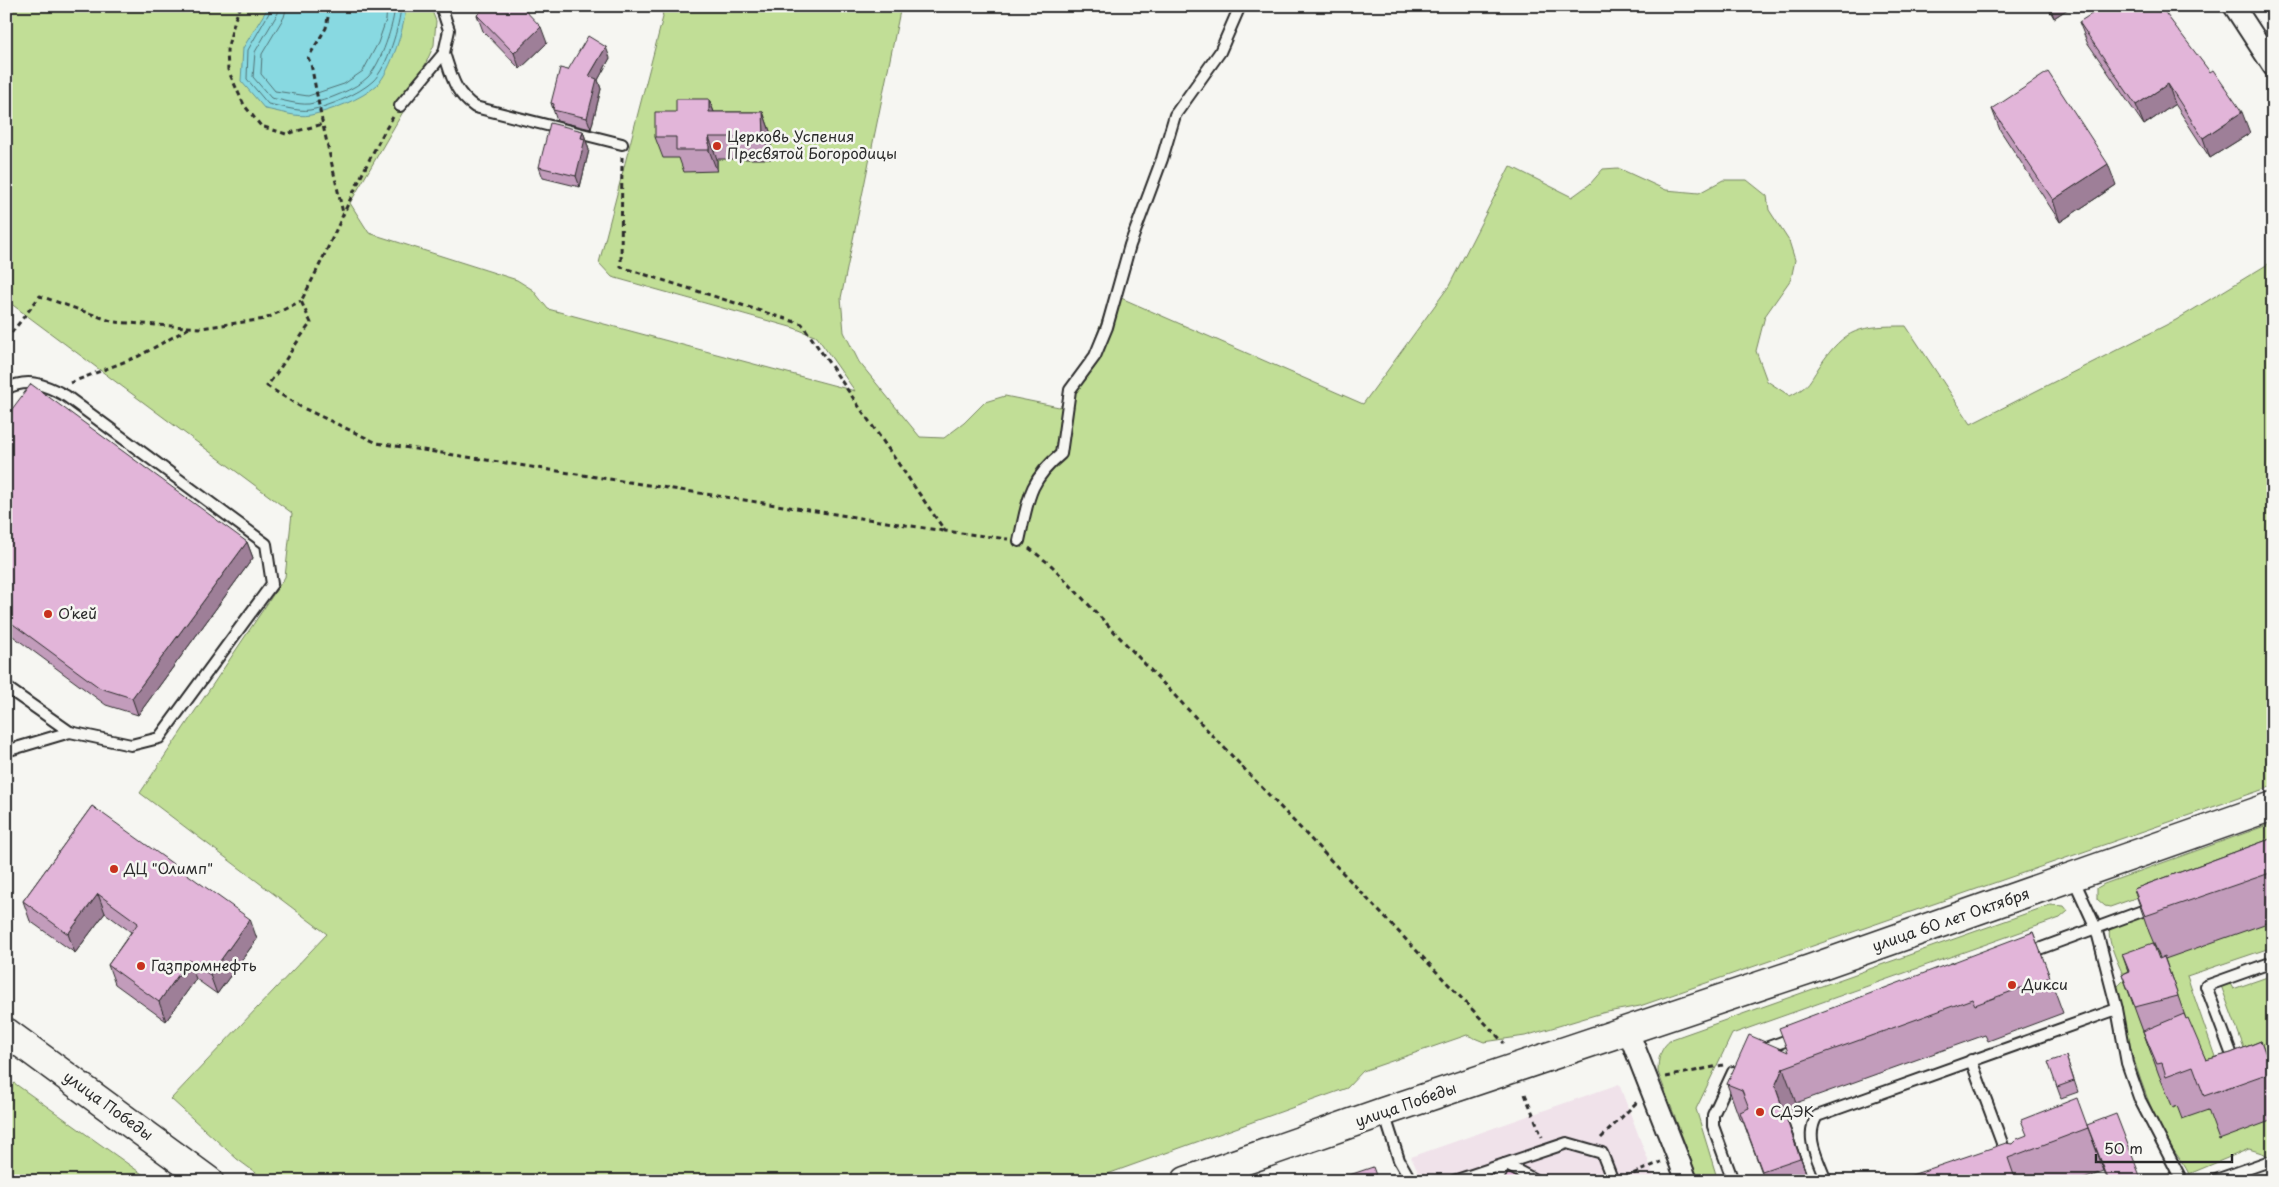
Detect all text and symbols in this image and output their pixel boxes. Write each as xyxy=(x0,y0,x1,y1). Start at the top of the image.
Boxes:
place label: Церковь Успения Пресвятой Богородицы xyxy=(727,124,897,164)
marker: Церковь Успения Пресвятой Богородицы xyxy=(711,140,723,152)
place label: О’кей xyxy=(58,601,97,624)
marker: О’кей xyxy=(42,608,54,620)
place label: ДЦ "Олимп" xyxy=(123,856,213,879)
marker: ДЦ "Олимп" xyxy=(108,863,120,875)
street label: улица 60 лет Октября xyxy=(1869,881,2032,956)
place label: Газпромнефть xyxy=(151,953,256,976)
marker: Газпромнефть xyxy=(135,960,147,972)
place label: Дикси xyxy=(2021,972,2068,995)
marker: Дикси xyxy=(2006,979,2018,991)
street label: улица Победы xyxy=(59,1064,158,1145)
street label: улица Победы xyxy=(1352,1075,1459,1132)
place label: СДЭК xyxy=(1770,1099,1814,1122)
marker: СДЭК xyxy=(1754,1106,1766,1118)
scale bar xyxy=(2096,1132,2233,1164)
text: 50 m xyxy=(2104,1136,2143,1159)

